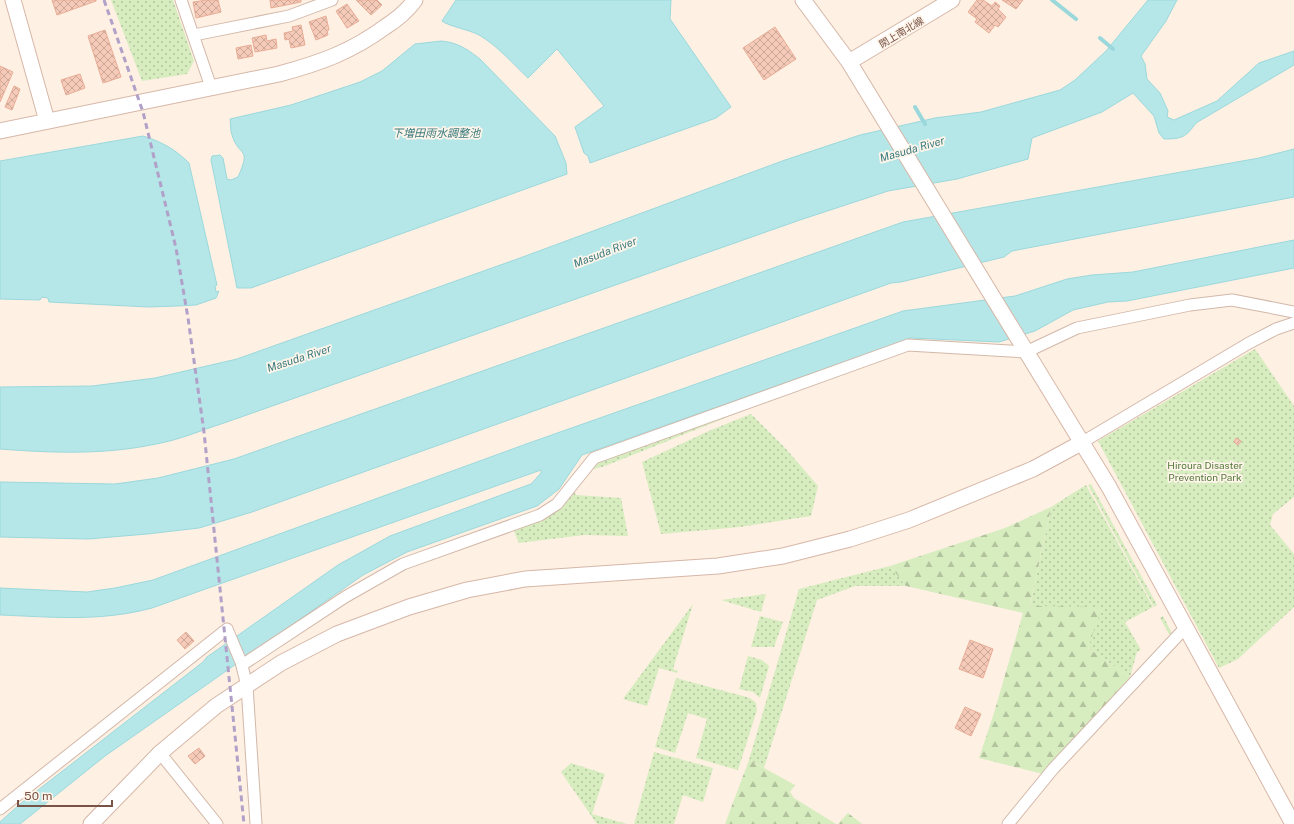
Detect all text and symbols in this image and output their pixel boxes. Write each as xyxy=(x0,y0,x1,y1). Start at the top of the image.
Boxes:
street label: 閖上南北線 xyxy=(876,14,926,50)
water label: 下増田雨水調整池 xyxy=(392,127,481,139)
water label: Masuda River xyxy=(878,134,947,164)
water label: Masuda River xyxy=(572,234,639,270)
water label: Masuda River xyxy=(265,342,333,374)
park label: Hiroura Disaster Prevention Park xyxy=(1167,459,1243,483)
scale bar xyxy=(18,782,112,808)
text: 50 m xyxy=(24,789,52,803)

